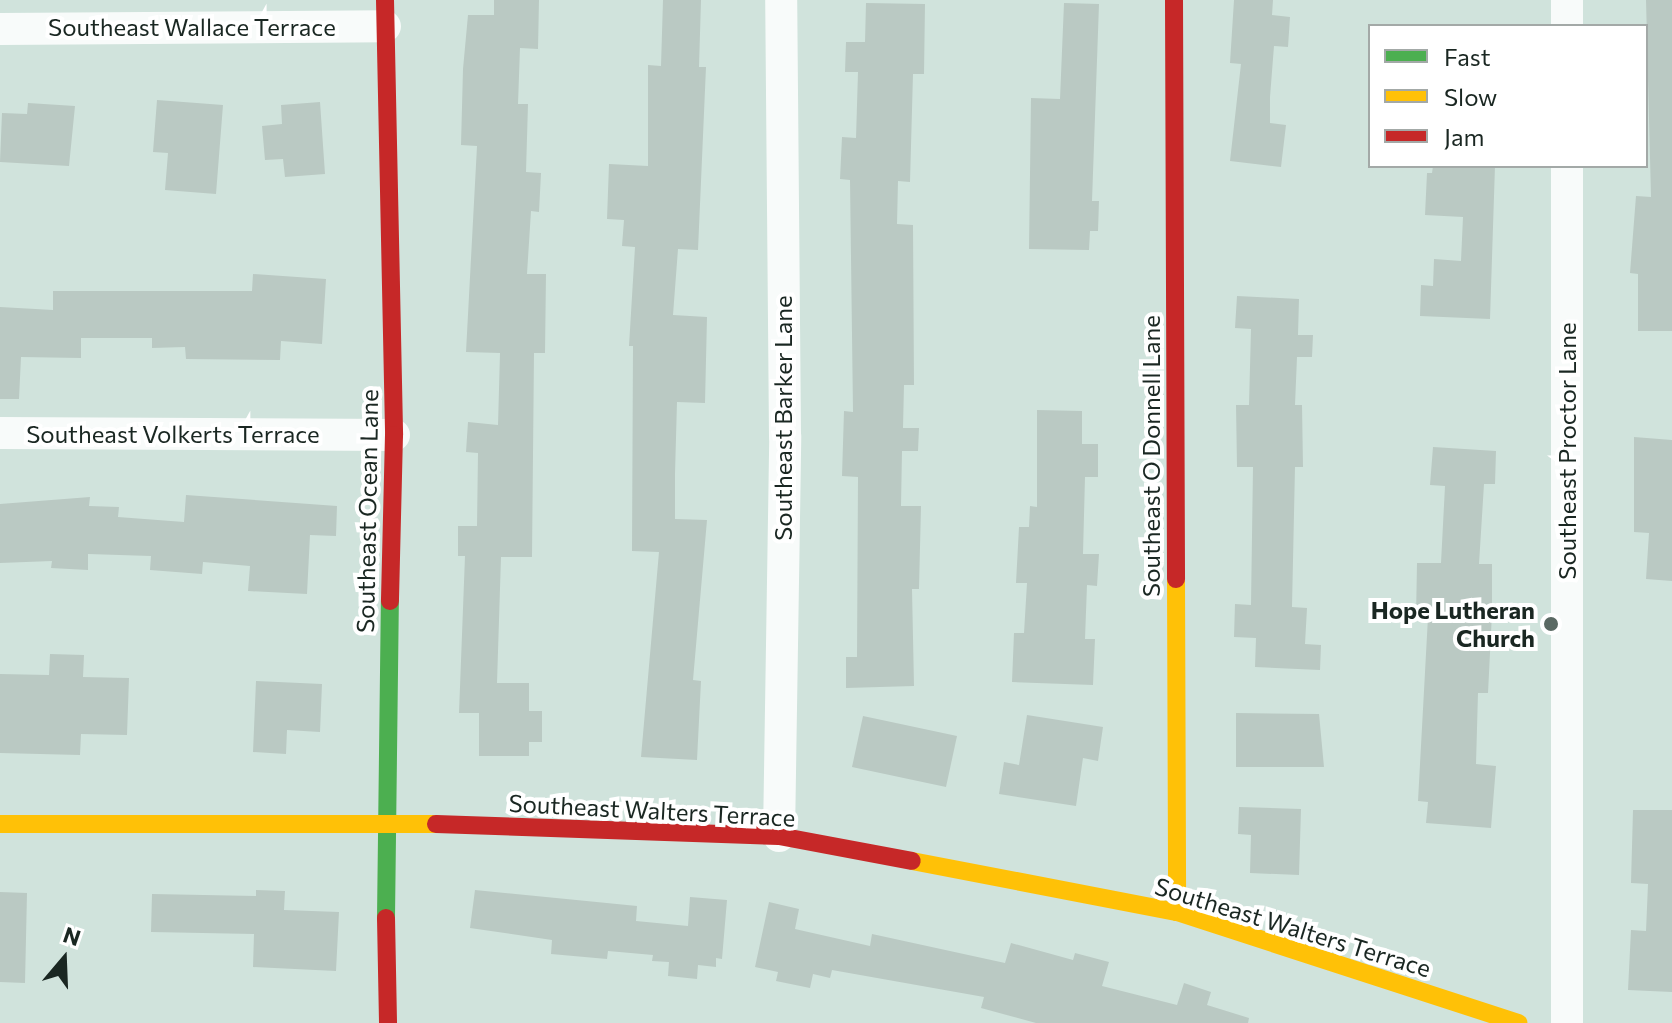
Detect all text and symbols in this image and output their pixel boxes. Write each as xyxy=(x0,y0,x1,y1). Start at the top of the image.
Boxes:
street label: Southeast Wallace Terrace xyxy=(48,13,336,41)
legend xyxy=(1368,24,1648,168)
text: Fast xyxy=(1444,42,1491,71)
text: Slow xyxy=(1444,82,1497,111)
text: Jam xyxy=(1444,122,1484,151)
street label: Southeast Barker Lane xyxy=(769,295,797,541)
street label: Southeast O Donnell Lane xyxy=(1137,315,1165,597)
street label: Southeast Proctor Lane xyxy=(1553,322,1581,580)
street label: Southeast Ocean Lane xyxy=(350,389,384,633)
street label: Southeast Volkerts Terrace xyxy=(26,420,320,448)
place label: Hope Lutheran Church xyxy=(1371,596,1535,652)
marker: Hope Lutheran Church xyxy=(1542,615,1560,633)
street label: Southeast Walters Terrace xyxy=(508,788,796,832)
street label: Southeast Walters Terrace xyxy=(1152,871,1434,983)
north arrow xyxy=(24,919,104,999)
text: N xyxy=(60,920,84,951)

